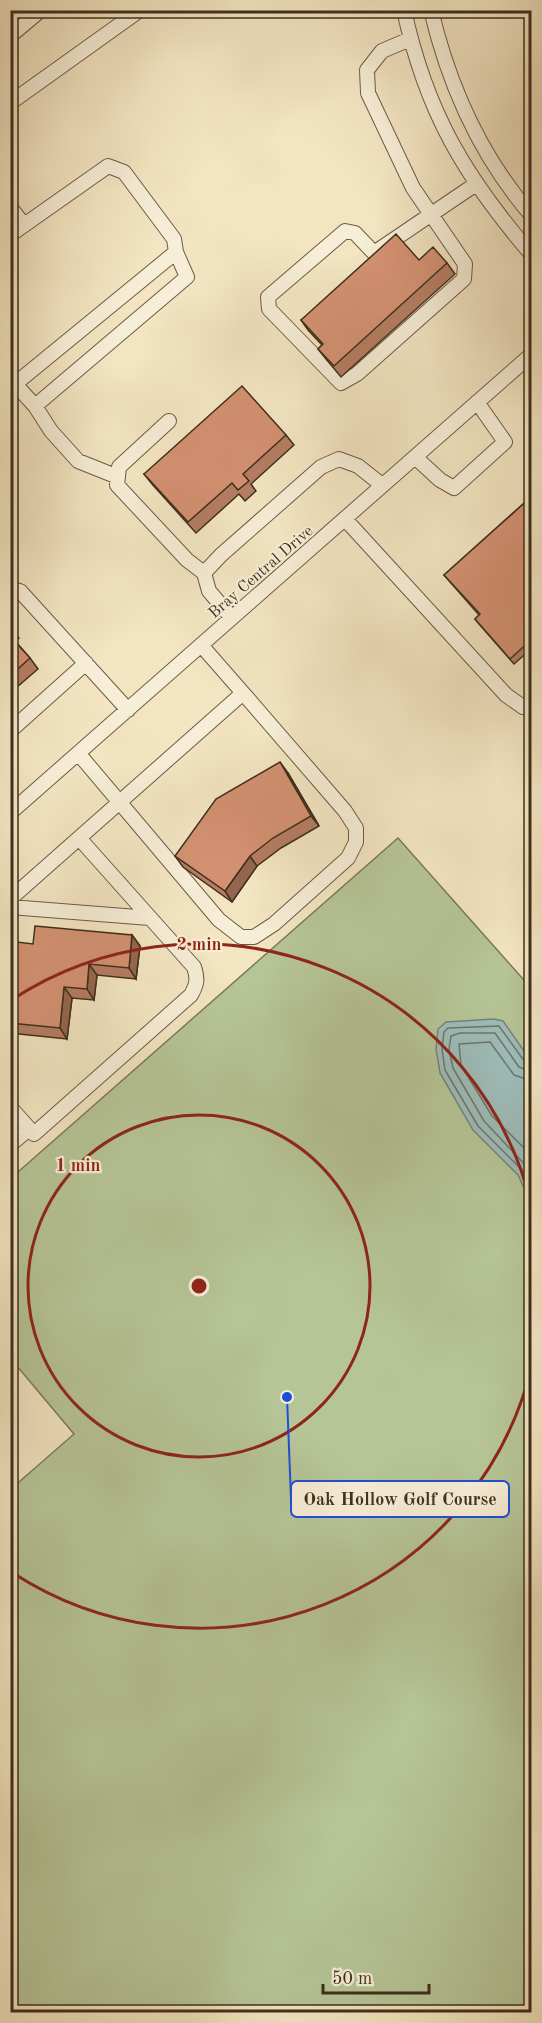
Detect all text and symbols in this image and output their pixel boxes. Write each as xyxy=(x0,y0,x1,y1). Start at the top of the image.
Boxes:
street label: Bray Central Drive xyxy=(206,523,316,622)
text: 2 min xyxy=(176,936,222,954)
text: 1 min xyxy=(55,1157,101,1175)
centre of rings xyxy=(189,1276,209,1296)
callout: Oak Hollow Golf Course xyxy=(291,1481,509,1517)
text: Oak Hollow Golf Course xyxy=(303,1491,497,1509)
scale bar xyxy=(323,1957,430,1995)
text: 50 m xyxy=(332,1970,372,1988)

